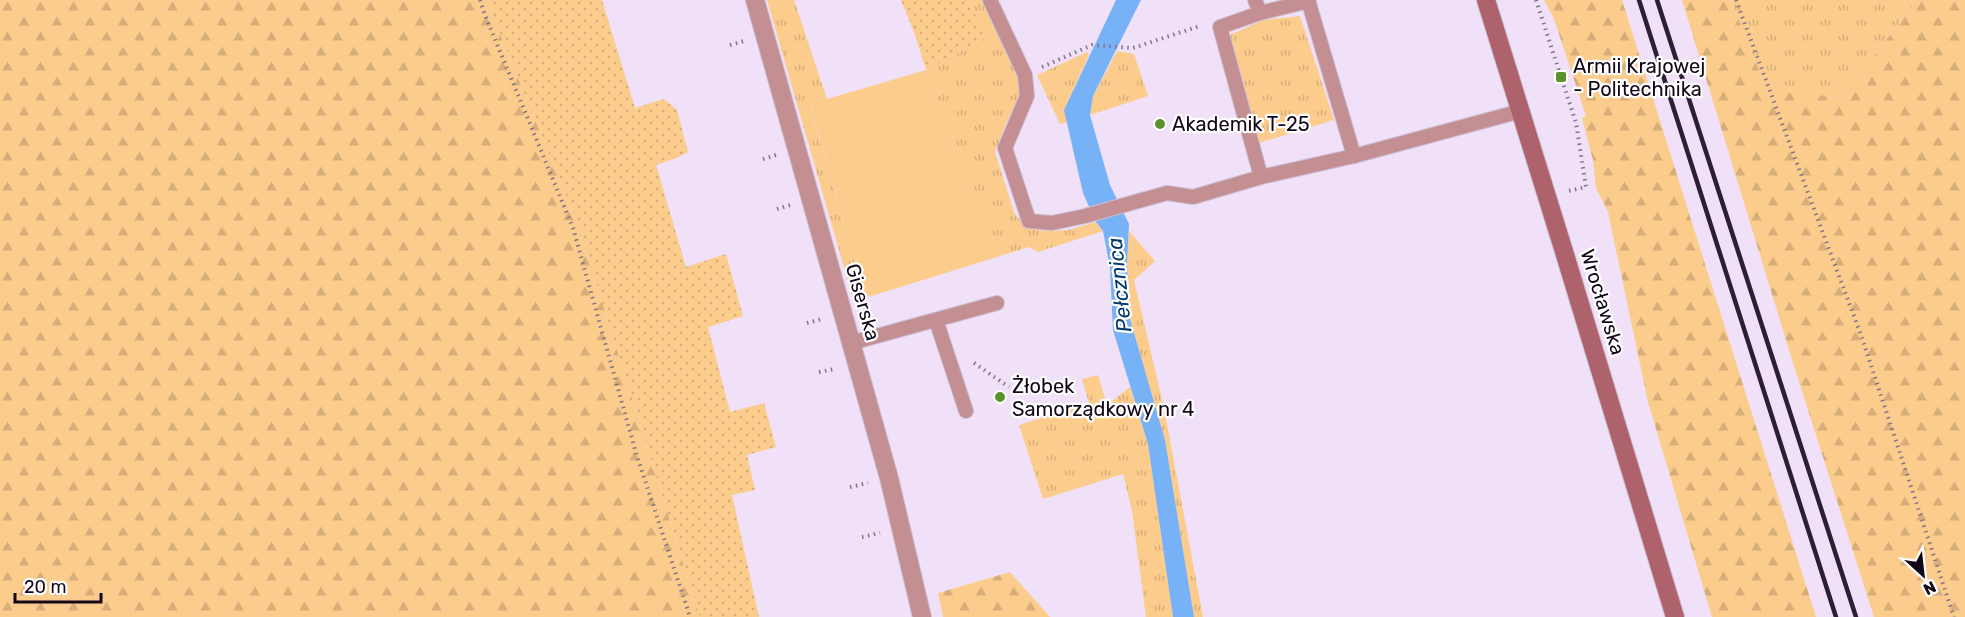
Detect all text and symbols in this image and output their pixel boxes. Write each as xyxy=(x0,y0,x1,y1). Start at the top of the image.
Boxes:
place label: Armii Krajowej - Politechnika xyxy=(1573,54,1705,101)
marker: Armii Krajowej - Politechnika xyxy=(1554,70,1568,84)
place label: Akademik T-25 xyxy=(1172,112,1310,136)
marker: Akademik T-25 xyxy=(1153,117,1167,131)
water label: Pełcznica xyxy=(1102,236,1136,334)
street label: Wrocławska xyxy=(1576,246,1630,358)
street label: Giserska xyxy=(841,261,885,343)
place label: Żłobek Samorządkowy nr 4 xyxy=(1012,374,1195,421)
marker: Żłobek Samorządkowy nr 4 xyxy=(993,390,1007,404)
north arrow xyxy=(1893,545,1953,605)
scale bar xyxy=(15,566,100,604)
text: 20 m xyxy=(24,576,66,598)
text: N xyxy=(1920,577,1939,599)

